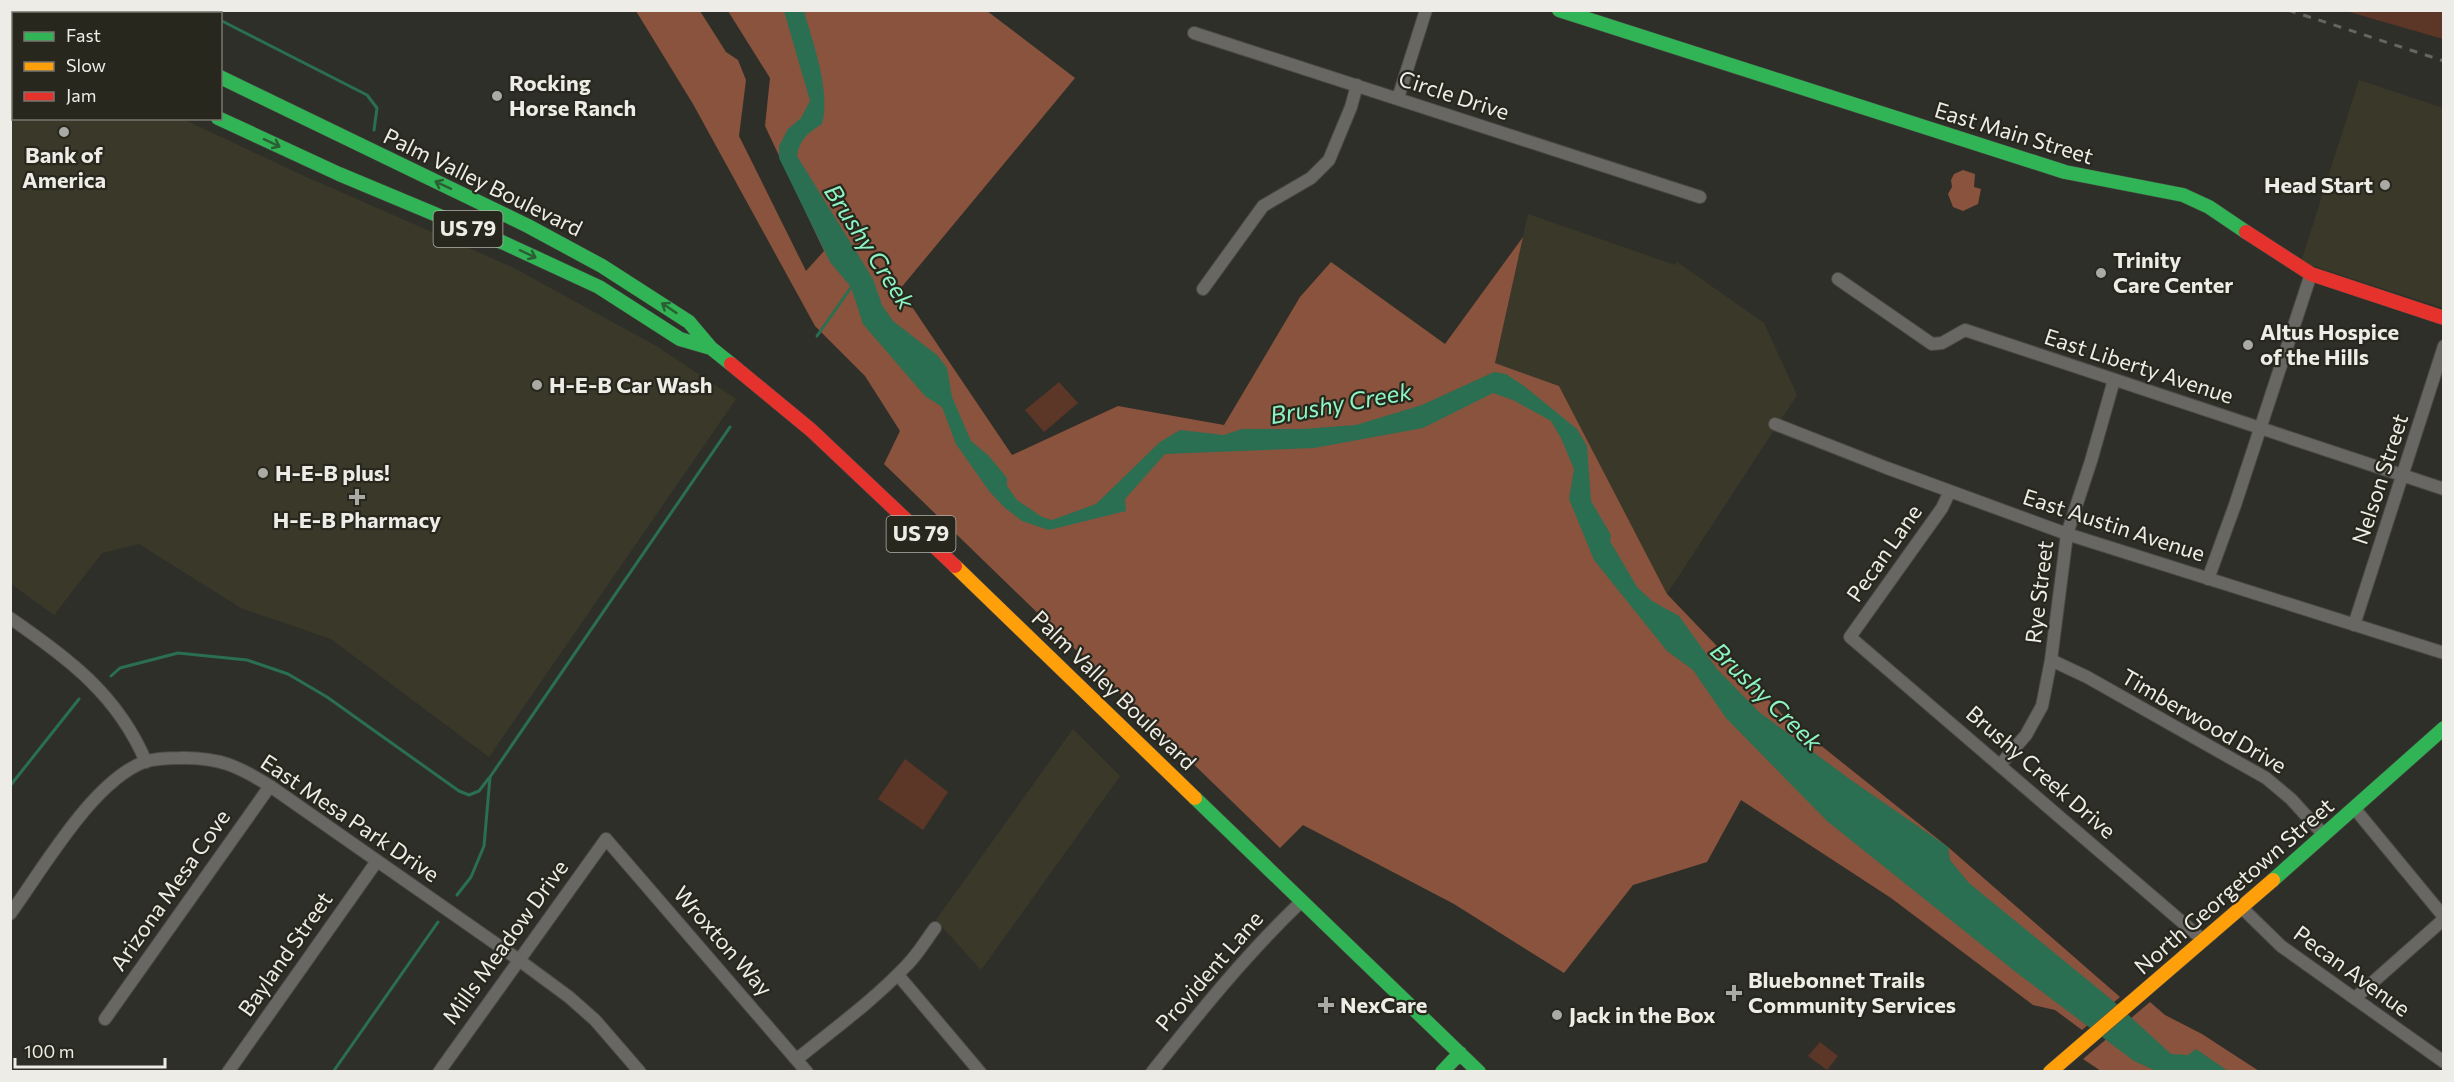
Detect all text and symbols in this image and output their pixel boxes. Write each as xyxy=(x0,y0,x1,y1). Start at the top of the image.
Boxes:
legend xyxy=(12,12,222,120)
text: Fast xyxy=(66,24,101,46)
text: Slow xyxy=(66,54,106,76)
street label: Circle Drive xyxy=(1395,64,1513,125)
place label: Rocking Horse Ranch xyxy=(509,69,636,121)
text: Jam xyxy=(66,84,96,106)
marker: Rocking Horse Ranch xyxy=(490,89,504,103)
street label: East Main Street xyxy=(1931,96,2097,170)
street label: Palm Valley Boulevard xyxy=(379,122,587,241)
marker: Bank of America xyxy=(57,125,71,139)
one-way arrow xyxy=(262,138,280,149)
place label: Bank of America xyxy=(22,141,106,193)
place label: Head Start xyxy=(2264,171,2373,198)
water label: Brushy Creek xyxy=(819,178,922,315)
marker: Head Start xyxy=(2378,178,2392,192)
one-way arrow xyxy=(435,179,453,191)
road number: US 79 xyxy=(434,211,502,247)
place label: Trinity Care Center xyxy=(2113,246,2233,298)
one-way arrow xyxy=(518,248,536,260)
marker: Trinity Care Center xyxy=(2094,266,2108,280)
one-way arrow xyxy=(662,302,678,314)
place label: Altus Hospice of the Hills xyxy=(2260,318,2399,370)
street label: East Liberty Avenue xyxy=(2041,322,2237,409)
marker: Altus Hospice of the Hills xyxy=(2241,338,2255,352)
place label: H-E-B Car Wash xyxy=(549,371,712,398)
water label: Brushy Creek xyxy=(1268,376,1415,429)
marker: H-E-B Car Wash xyxy=(530,378,544,392)
street label: Nelson Street xyxy=(2346,410,2413,548)
place label: H-E-B plus! xyxy=(275,459,390,486)
marker: H-E-B plus! xyxy=(256,466,270,480)
street label: East Austin Avenue xyxy=(2020,482,2209,567)
marker: H-E-B Pharmacy xyxy=(350,490,364,504)
street label: Pecan Lane xyxy=(1840,499,1927,607)
place label: H-E-B Pharmacy xyxy=(273,506,441,533)
road number: US 79 xyxy=(886,516,956,552)
street label: Rye Street xyxy=(2019,539,2058,645)
street label: Palm Valley Boulevard xyxy=(1027,604,1202,775)
water label: Brushy Creek xyxy=(1705,636,1829,757)
street label: Timberwood Drive xyxy=(2117,662,2292,779)
street label: Brushy Creek Drive xyxy=(1961,699,2122,844)
street label: East Mesa Park Drive xyxy=(256,748,445,887)
street label: North Georgetown Street xyxy=(2128,792,2339,980)
street label: Arizona Mesa Cove xyxy=(104,804,235,976)
street label: Mills Meadow Drive xyxy=(436,854,573,1029)
street label: Wroxton Way xyxy=(668,880,778,1001)
street label: Bayland Street xyxy=(232,886,337,1021)
street label: Provident Lane xyxy=(1149,905,1268,1036)
street label: Pecan Avenue xyxy=(2289,919,2416,1022)
place label: Bluebonnet Trails Community Services xyxy=(1748,966,1956,1018)
marker: Bluebonnet Trails Community Services xyxy=(1725,984,1743,1002)
place label: NexCare xyxy=(1340,991,1427,1018)
marker: NexCare xyxy=(1317,996,1335,1014)
place label: Jack in the Box xyxy=(1569,1001,1716,1028)
marker: Jack in the Box xyxy=(1550,1008,1564,1022)
scale bar xyxy=(15,1031,165,1069)
text: 100 m xyxy=(24,1040,74,1062)

